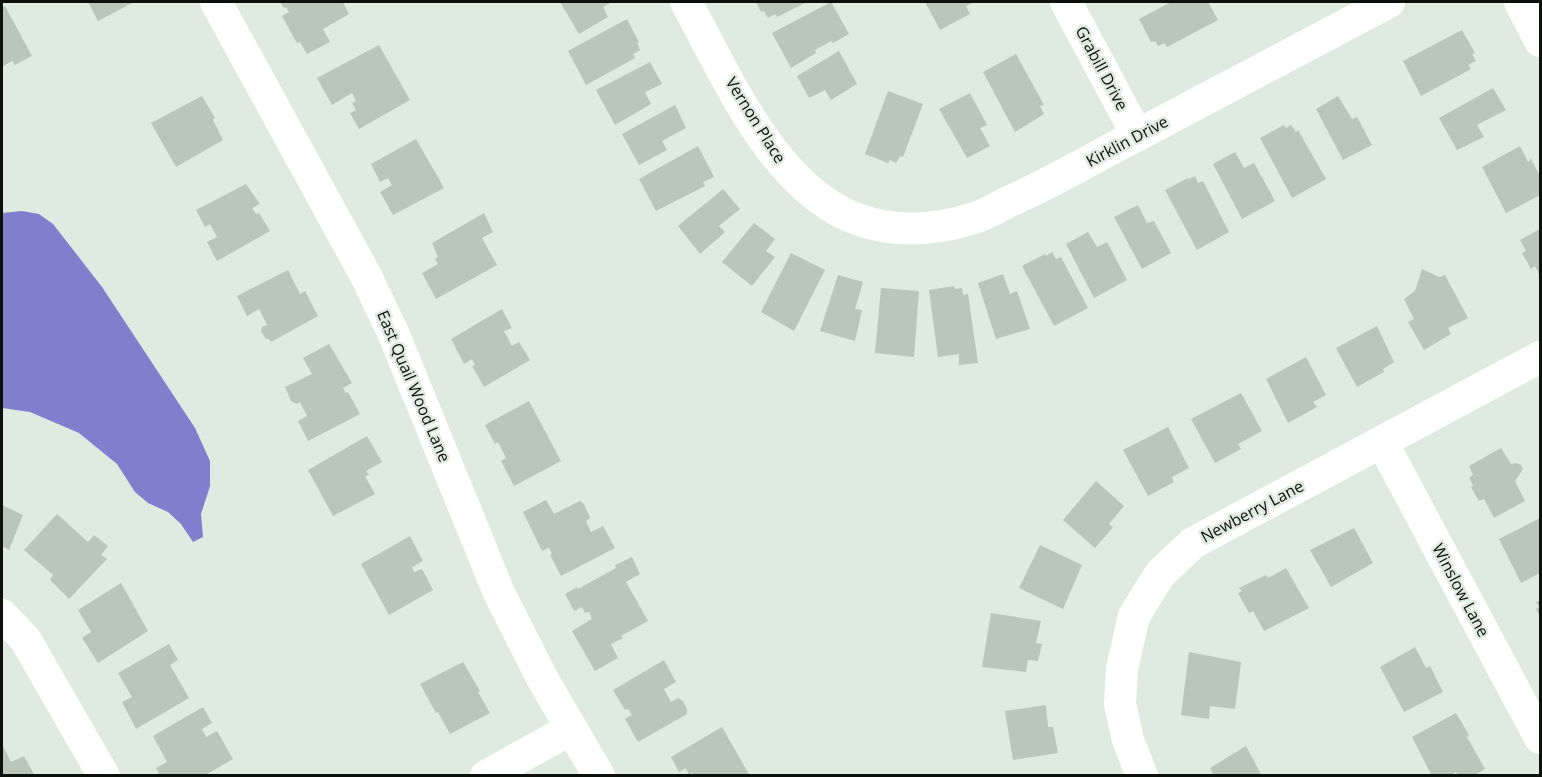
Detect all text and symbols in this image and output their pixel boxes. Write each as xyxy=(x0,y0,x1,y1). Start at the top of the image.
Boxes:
street label: Grabill Drive xyxy=(1071,22,1133,114)
street label: Vernon Place xyxy=(721,73,791,167)
street label: Kirklin Drive xyxy=(1082,110,1172,172)
street label: East Quail Wood Lane xyxy=(372,307,456,465)
street label: Newberry Lane xyxy=(1197,475,1307,547)
street label: Winslow Lane xyxy=(1427,540,1495,640)

